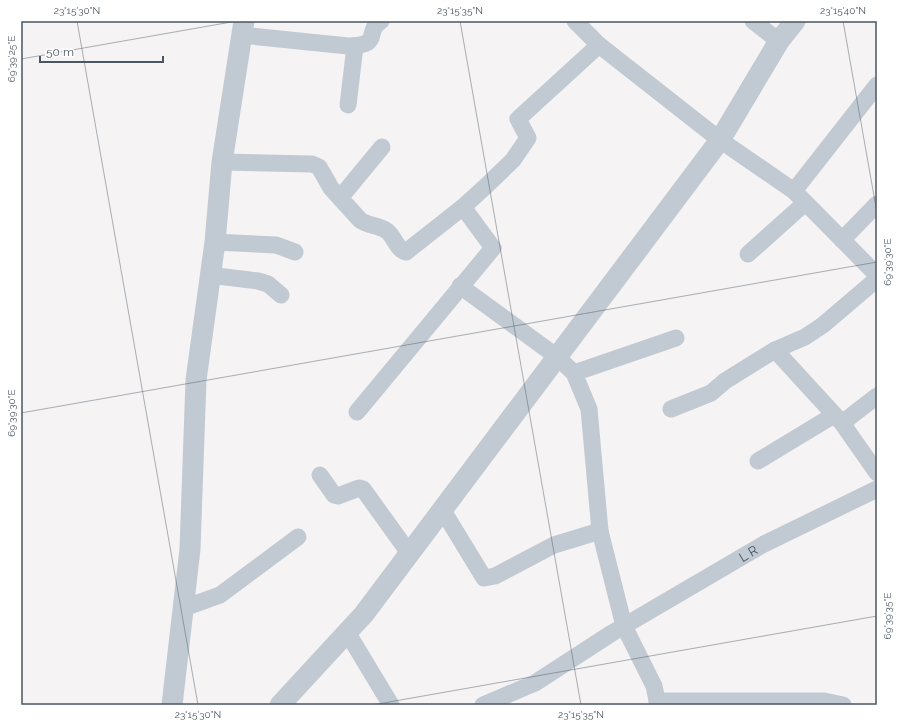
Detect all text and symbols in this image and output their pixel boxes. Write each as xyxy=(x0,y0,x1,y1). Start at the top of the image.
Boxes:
text: 23°15'30"N xyxy=(54,5,100,16)
text: 23°15'35"N xyxy=(437,5,483,16)
text: 23°15'40"N xyxy=(820,5,866,16)
text: 69°39'25"E xyxy=(6,36,17,82)
scale bar xyxy=(40,38,163,64)
text: 50 m xyxy=(46,45,74,59)
text: 69°39'30"E xyxy=(882,238,893,286)
text: 69°39'30"E xyxy=(6,389,17,437)
street label: L R xyxy=(736,542,760,565)
text: 69°39'35"E xyxy=(882,593,893,639)
text: 23°15'30"N xyxy=(175,709,221,720)
text: 23°15'35"N xyxy=(558,709,604,720)

